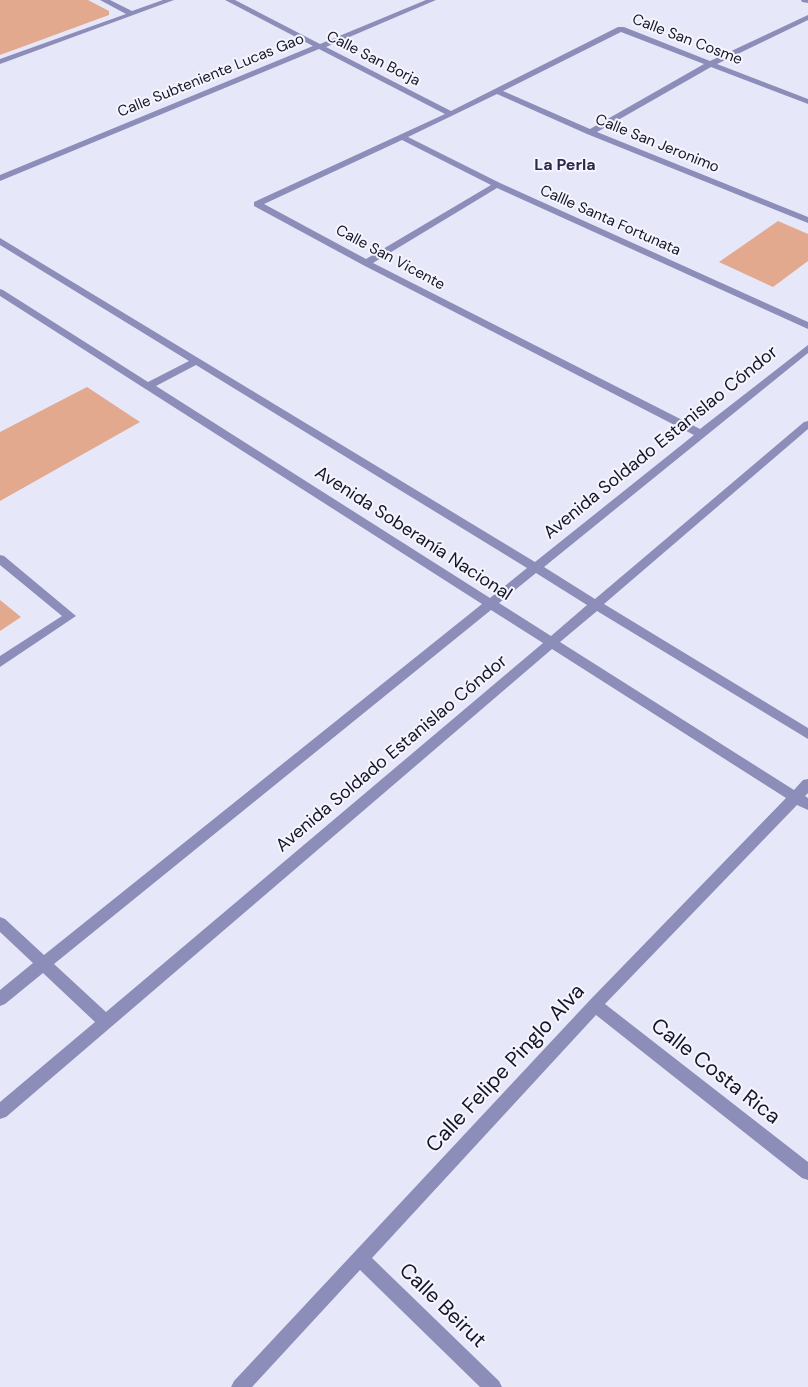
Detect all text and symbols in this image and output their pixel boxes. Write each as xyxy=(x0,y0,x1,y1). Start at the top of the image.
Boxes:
street label: Calle San Cosme xyxy=(629,11,745,69)
street label: Calle San Borja xyxy=(323,28,423,90)
street label: Calle Subteniente Lucas Gao xyxy=(115,30,307,122)
street label: Calle San Jeronimo xyxy=(592,111,722,177)
district label: La Perla xyxy=(534,156,596,176)
street label: Callle Santa Fortunata xyxy=(537,182,683,260)
street label: Calle San Vicente xyxy=(332,222,448,294)
street label: Avenida Soldado Estanislao Cóndor xyxy=(540,342,782,544)
street label: Avenida Soberanía Nacional xyxy=(310,462,516,606)
street label: Avenida Soldado Estanislao Cóndor xyxy=(272,651,512,857)
street label: Calle Felipe Pinglo Alva xyxy=(422,980,590,1158)
street label: Calle Costa Rica xyxy=(645,1014,785,1130)
street label: Calle Beirut xyxy=(393,1258,491,1354)

